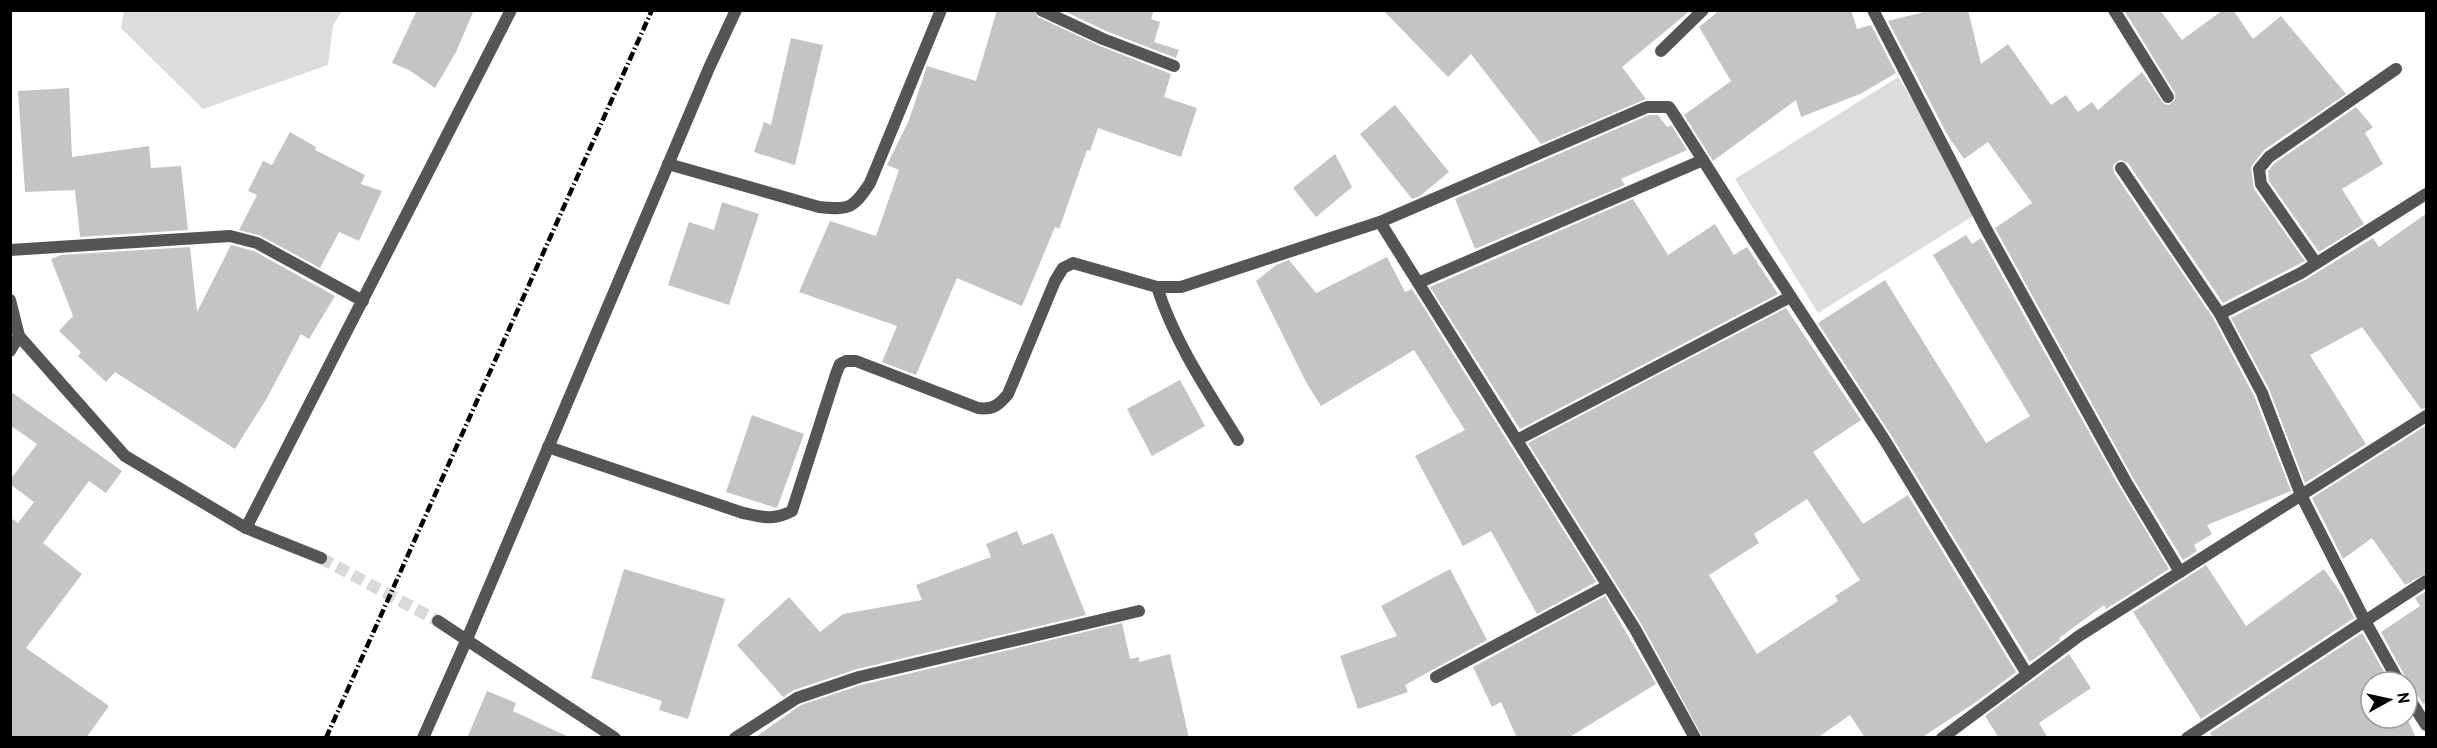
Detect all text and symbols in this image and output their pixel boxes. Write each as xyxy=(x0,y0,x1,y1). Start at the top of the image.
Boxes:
north arrow xyxy=(2359,670,2419,730)
text: N xyxy=(2393,691,2414,705)

